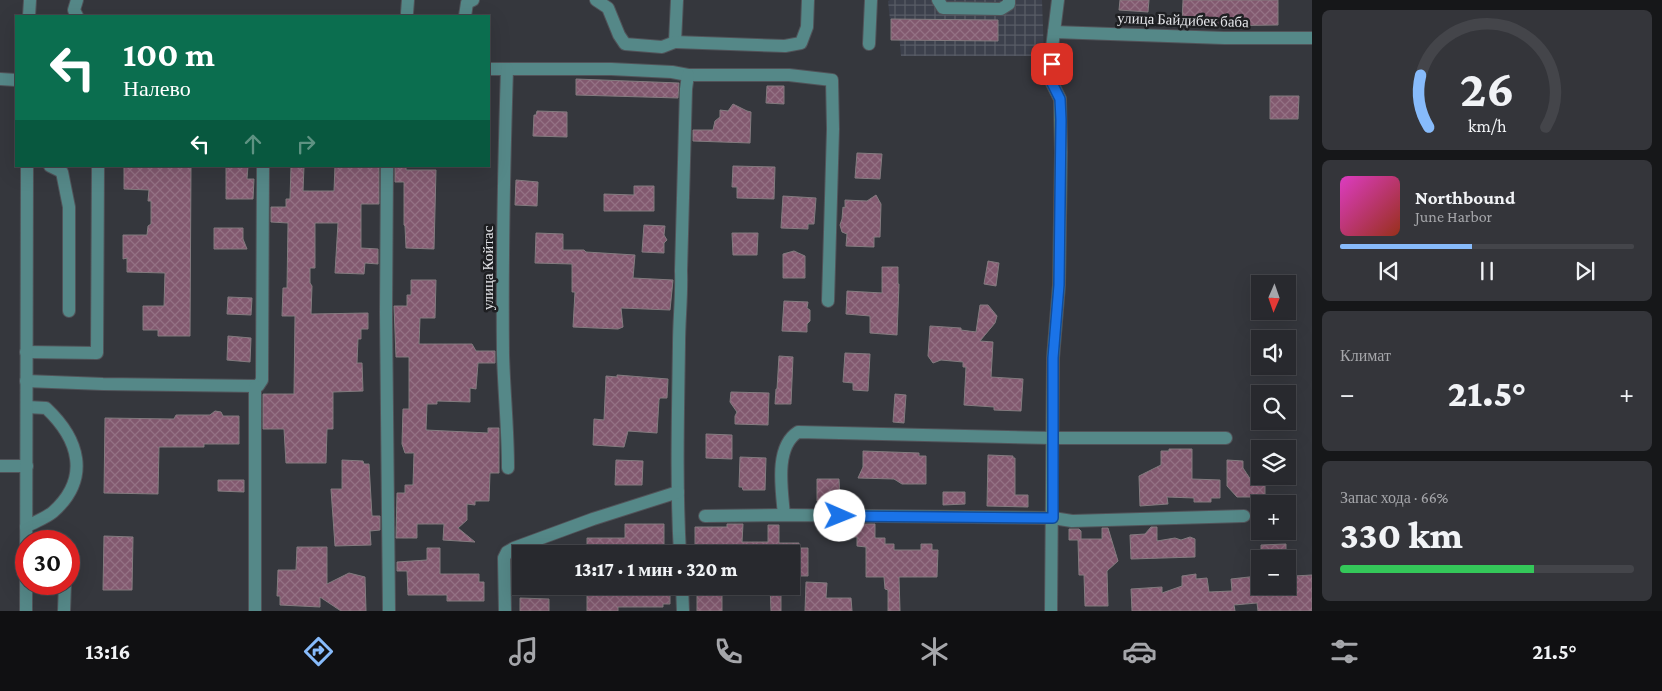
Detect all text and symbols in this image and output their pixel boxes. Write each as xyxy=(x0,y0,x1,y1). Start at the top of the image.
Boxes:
street label: улица Байдибек баба xyxy=(1117,10,1249,30)
icon: left xyxy=(40,35,105,100)
text: 100 m xyxy=(123,35,215,74)
pin xyxy=(1031,43,1073,85)
icon: arrive xyxy=(1038,50,1066,78)
text: 26 xyxy=(1460,59,1514,117)
text: Налево xyxy=(123,76,191,101)
text: km/h xyxy=(1468,116,1507,136)
icon: left xyxy=(186,130,214,158)
icon: ahead xyxy=(239,130,267,158)
icon: right xyxy=(292,130,320,158)
text: Northbound xyxy=(1415,187,1515,208)
text: June Harbor xyxy=(1415,208,1492,225)
street label: улица Койтас xyxy=(480,225,496,310)
icon: previous xyxy=(1375,257,1403,285)
icon: pause xyxy=(1473,257,1501,285)
icon: next xyxy=(1571,257,1599,285)
north arrow xyxy=(1251,275,1296,320)
map controls xyxy=(1251,275,1296,595)
button: sound xyxy=(1251,330,1296,375)
text: Климат xyxy=(1340,347,1391,364)
text: 21.5° xyxy=(1447,372,1527,414)
text: − xyxy=(1340,378,1355,409)
text: + xyxy=(1619,378,1634,409)
button: search xyxy=(1251,385,1296,430)
button: layers xyxy=(1251,440,1296,485)
position arrow xyxy=(813,489,865,541)
text: Запас хода · 66% xyxy=(1340,489,1448,506)
button: + xyxy=(1251,495,1296,540)
text: 330 km xyxy=(1340,514,1463,556)
speed limit sign: 30 xyxy=(15,530,80,595)
button: − xyxy=(1251,550,1296,595)
text: 13:17 · 1 мин · 320 m xyxy=(575,559,737,580)
icon: directions xyxy=(301,634,336,669)
icon: music xyxy=(506,634,541,669)
icon: phone xyxy=(711,634,746,669)
icon: climate xyxy=(917,634,952,669)
icon: car xyxy=(1122,634,1157,669)
icon: filters xyxy=(1327,634,1362,669)
text: 13:16 xyxy=(85,639,130,664)
text: 21.5° xyxy=(1532,639,1577,664)

